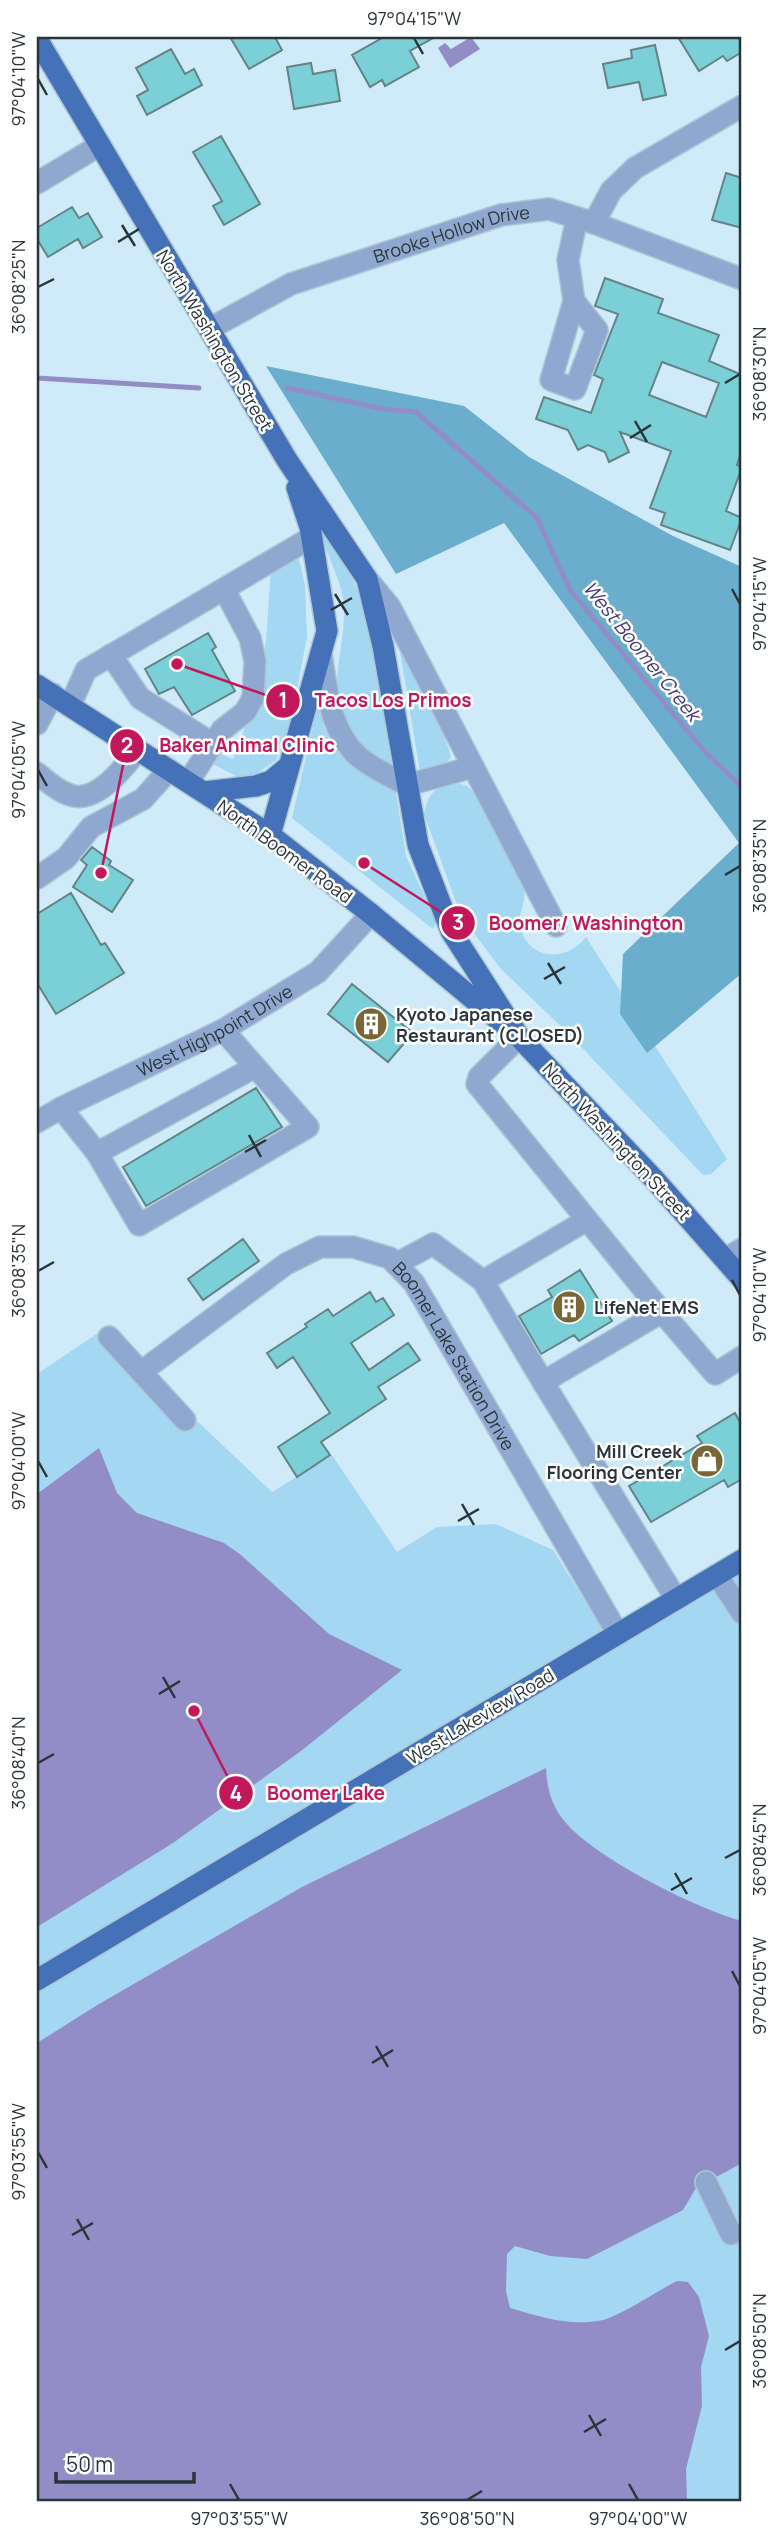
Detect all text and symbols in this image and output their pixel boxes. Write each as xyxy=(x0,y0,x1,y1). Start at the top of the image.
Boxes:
text: 97°04'15"W xyxy=(367,6,461,30)
text: 97°04'10"W xyxy=(6,31,30,126)
street label: Brooke Hollow Drive xyxy=(370,200,531,268)
text: 36°08'25"N xyxy=(6,240,30,334)
street label: North Washington Street xyxy=(151,245,279,435)
text: 36°08'30"N xyxy=(747,327,771,421)
text: 97°04'15"W xyxy=(747,557,771,651)
water label: West Boomer Creek xyxy=(577,576,708,728)
callout: Tacos Los Primos xyxy=(266,681,486,721)
text: 1 xyxy=(278,686,288,714)
text: Tacos Los Primos xyxy=(315,687,471,713)
text: 97°04'05"W xyxy=(6,721,30,819)
callout: Baker Animal Clinic xyxy=(110,726,349,766)
text: 2 xyxy=(121,731,133,759)
text: Baker Animal Clinic xyxy=(159,732,335,758)
street label: North Boomer Road xyxy=(213,794,357,908)
text: 36°08'35"N xyxy=(747,819,771,913)
callout: Boomer/ Washington xyxy=(440,903,698,943)
text: 3 xyxy=(452,908,464,936)
text: Boomer/ Washington xyxy=(489,910,683,936)
street label: West Highpoint Drive xyxy=(133,978,297,1082)
place label: Kyoto Japanese Restaurant (CLOSED) xyxy=(396,1002,584,1047)
building icon: Kyoto Japanese Restaurant (CLOSED) xyxy=(352,1005,390,1043)
street label: North Washington Street xyxy=(538,1057,696,1225)
text: 36°08'35"N xyxy=(6,1224,30,1318)
text: 97°04'10"W xyxy=(747,1247,771,1342)
street label: Boomer Lake Station Drive xyxy=(388,1256,521,1455)
building icon: LifeNet EMS xyxy=(550,1288,588,1326)
place label: LifeNet EMS xyxy=(594,1295,699,1319)
text: 97°04'00"W xyxy=(6,1411,30,1510)
place label: Mill Creek Flooring Center xyxy=(547,1439,683,1484)
shop icon: Mill Creek Flooring Center xyxy=(688,1442,726,1480)
street label: West Lakeview Road xyxy=(402,1662,558,1770)
text: 36°08'40"N xyxy=(6,1716,30,1810)
callout: Boomer Lake xyxy=(218,1773,399,1813)
text: 4 xyxy=(230,1779,242,1807)
text: Boomer Lake xyxy=(267,1780,385,1806)
text: 36°08'45"N xyxy=(747,1804,771,1896)
text: 97°04'05"W xyxy=(747,1937,771,2035)
text: 97°03'55"W xyxy=(6,2103,30,2201)
text: 36°08'50"N xyxy=(747,2293,771,2389)
scale bar xyxy=(56,2440,194,2484)
text: 50 m xyxy=(66,2450,113,2478)
text: 97°03'55"W xyxy=(190,2506,288,2530)
text: 36°08'50"N xyxy=(419,2506,515,2530)
text: 97°04'00"W xyxy=(589,2506,688,2530)

